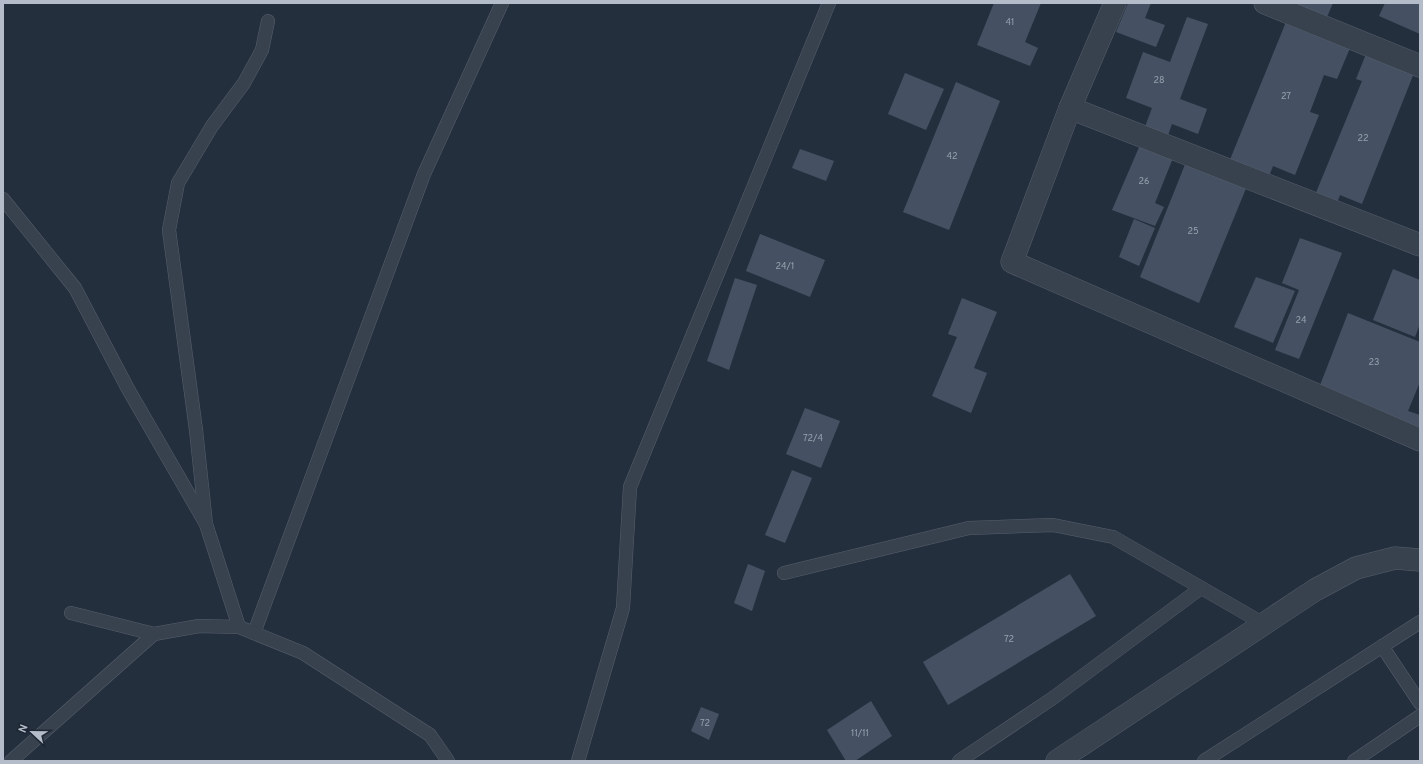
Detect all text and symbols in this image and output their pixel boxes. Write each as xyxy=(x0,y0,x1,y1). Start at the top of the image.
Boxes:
house number: 41 xyxy=(1006,17,1014,28)
house number: 28 xyxy=(1153,75,1165,86)
house number: 27 xyxy=(1281,91,1291,102)
house number: 22 xyxy=(1357,133,1369,144)
house number: 42 xyxy=(946,151,958,162)
house number: 26 xyxy=(1139,176,1149,187)
house number: 25 xyxy=(1187,226,1199,237)
house number: 24/1 xyxy=(776,261,794,272)
house number: 24 xyxy=(1295,315,1307,326)
house number: 23 xyxy=(1369,357,1379,368)
house number: 72/4 xyxy=(803,433,823,444)
house number: 72 xyxy=(1004,634,1014,645)
north arrow xyxy=(12,712,52,752)
house number: 72 xyxy=(700,718,710,729)
text: N xyxy=(16,722,32,735)
house number: 11/11 xyxy=(851,728,869,739)

